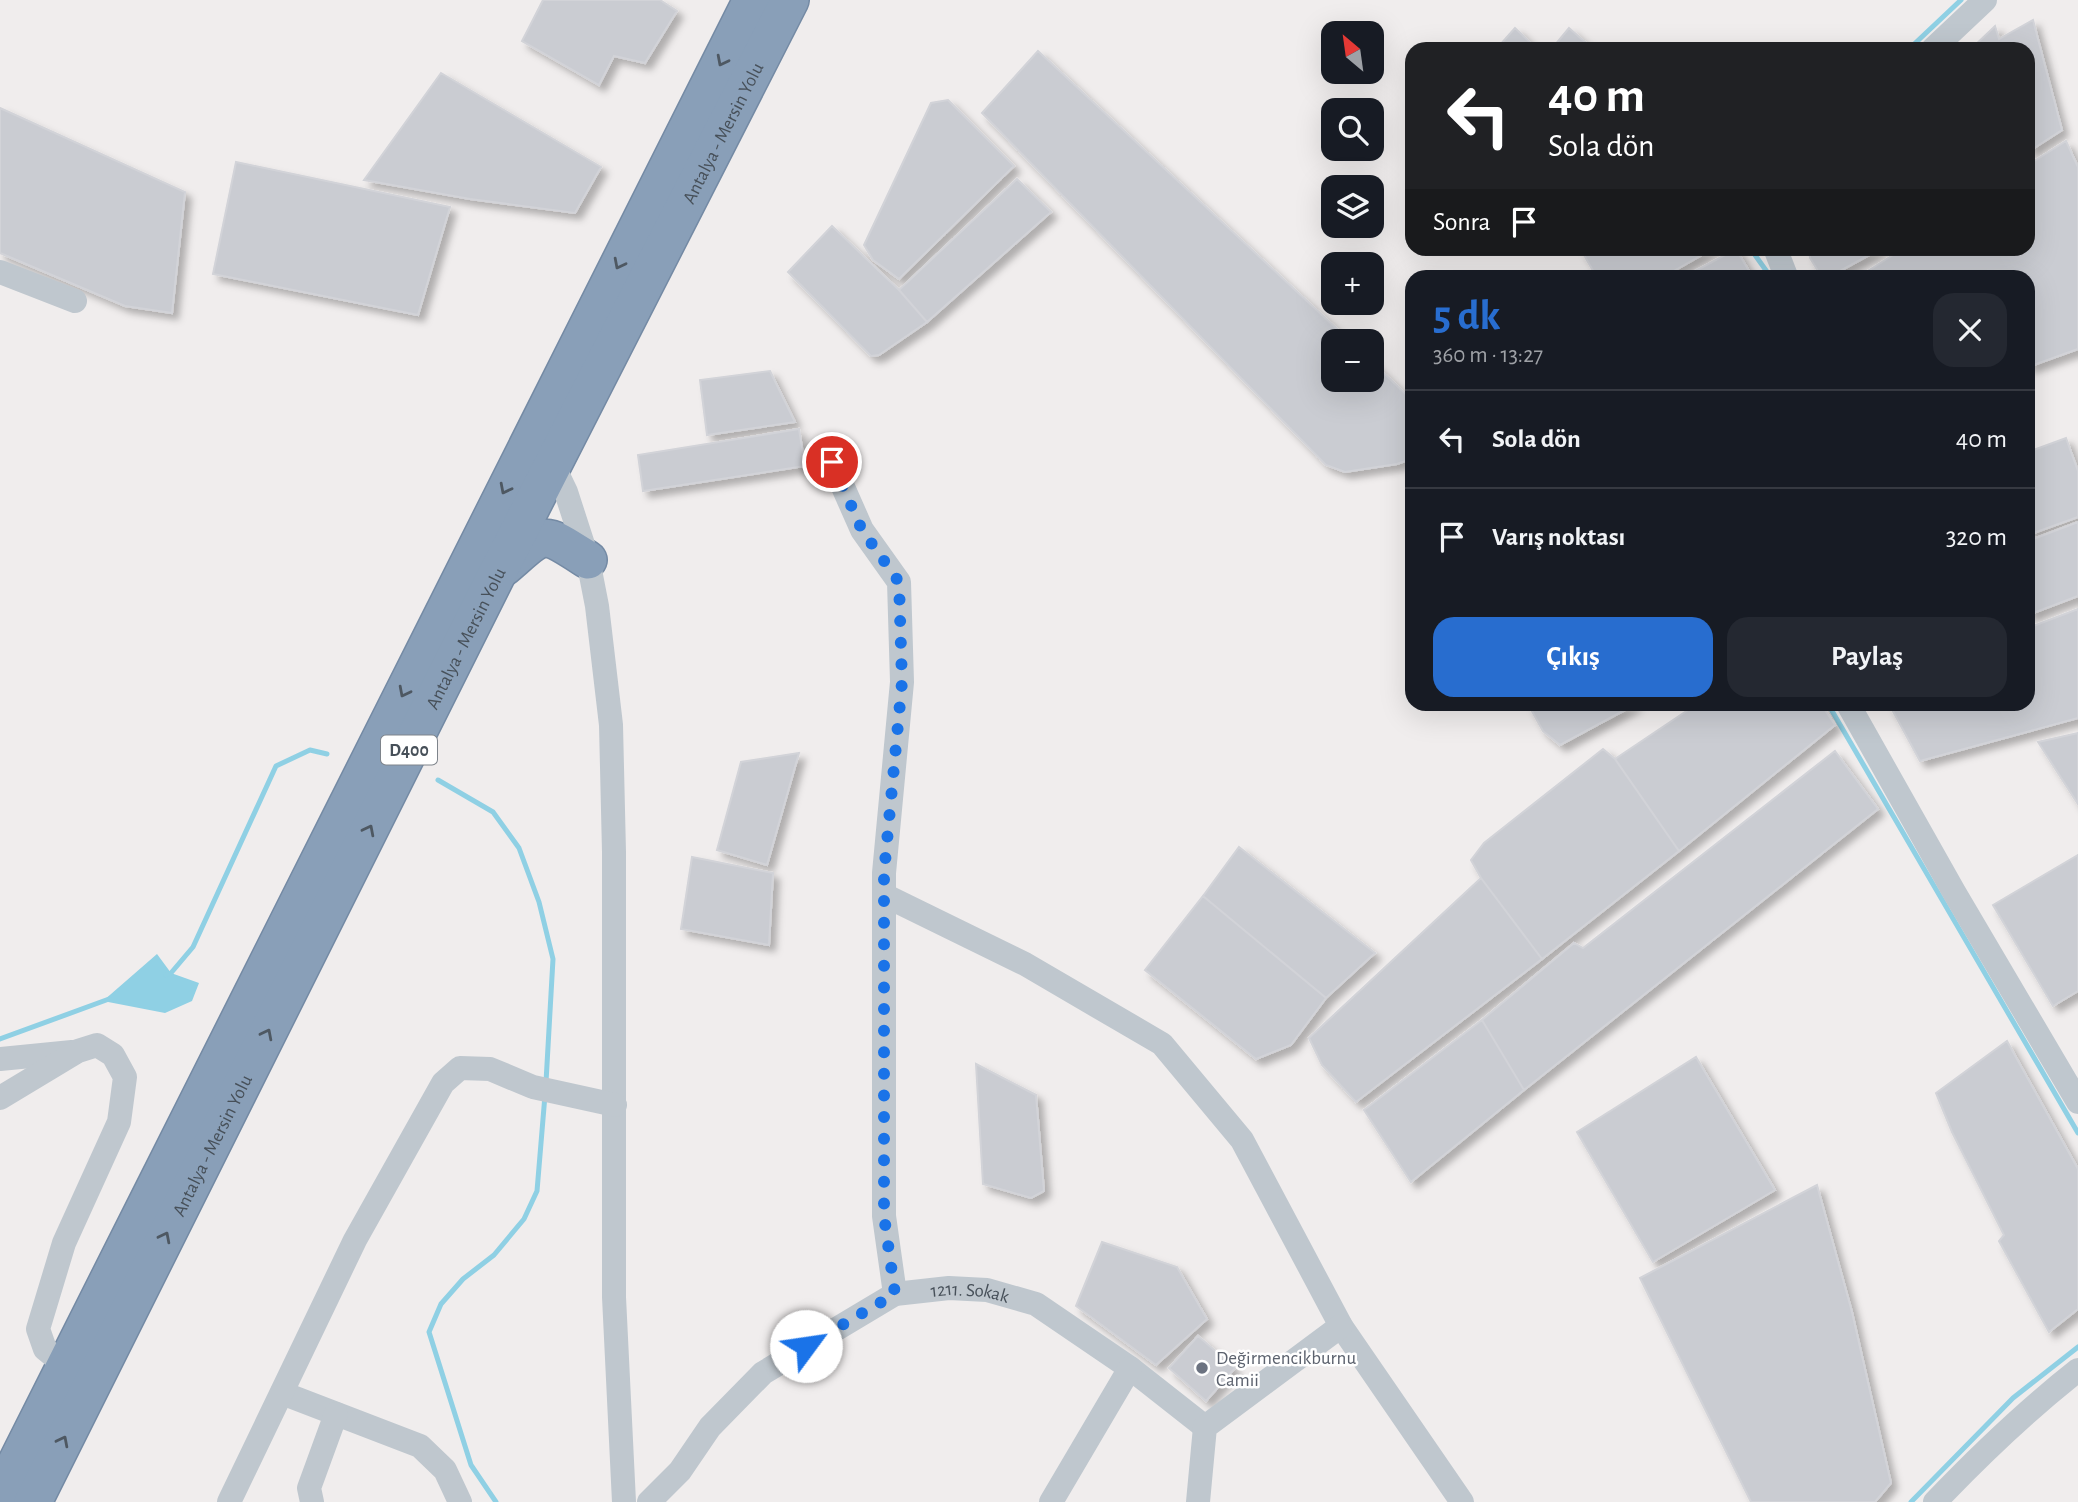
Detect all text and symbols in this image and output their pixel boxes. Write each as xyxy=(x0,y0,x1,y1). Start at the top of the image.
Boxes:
north arrow xyxy=(1321,21,1384,84)
map controls xyxy=(1321,21,1384,392)
one-way arrow xyxy=(716,54,730,66)
street label: Antalya - Mersin Yolu xyxy=(680,60,768,207)
icon: left xyxy=(1433,70,1524,161)
text: 40 m xyxy=(1548,72,1645,121)
button: search xyxy=(1321,98,1384,161)
text: Sola dön xyxy=(1548,130,1655,162)
button: layers xyxy=(1321,175,1384,238)
icon: arrive xyxy=(1505,203,1543,241)
text: Sonra xyxy=(1433,209,1491,235)
button: + xyxy=(1321,252,1384,315)
one-way arrow xyxy=(613,257,627,269)
button: close xyxy=(1933,293,2007,367)
text: 5 dk xyxy=(1433,295,1500,337)
button: − xyxy=(1321,329,1384,392)
text: 360 m · 13:27 xyxy=(1433,344,1543,367)
icon: left xyxy=(1433,420,1471,458)
text: Sola dön xyxy=(1492,426,1581,452)
text: 40 m xyxy=(1956,426,2007,452)
pin xyxy=(802,432,862,492)
icon: arrive xyxy=(813,443,851,481)
one-way arrow xyxy=(500,482,514,494)
icon: arrive xyxy=(1433,518,1471,556)
text: Varış noktası xyxy=(1492,524,1625,550)
text: 320 m xyxy=(1946,524,2007,550)
street label: Antalya - Mersin Yolu xyxy=(423,565,510,712)
button: Çıkış xyxy=(1433,617,1713,697)
button: Paylaş xyxy=(1727,617,2007,697)
one-way arrow xyxy=(398,685,412,697)
road number: D400 xyxy=(381,736,437,764)
one-way arrow xyxy=(360,825,374,838)
one-way arrow xyxy=(258,1029,272,1041)
street label: Antalya - Mersin Yolu xyxy=(169,1072,256,1220)
one-way arrow xyxy=(157,1232,171,1245)
street label: 1211. Sokak xyxy=(930,1280,1011,1307)
position arrow xyxy=(769,1309,843,1383)
place label: Değirmencikburnu Camii xyxy=(1216,1349,1356,1390)
marker: Değirmencikburnu Camii xyxy=(1194,1360,1210,1376)
one-way arrow xyxy=(55,1436,69,1448)

